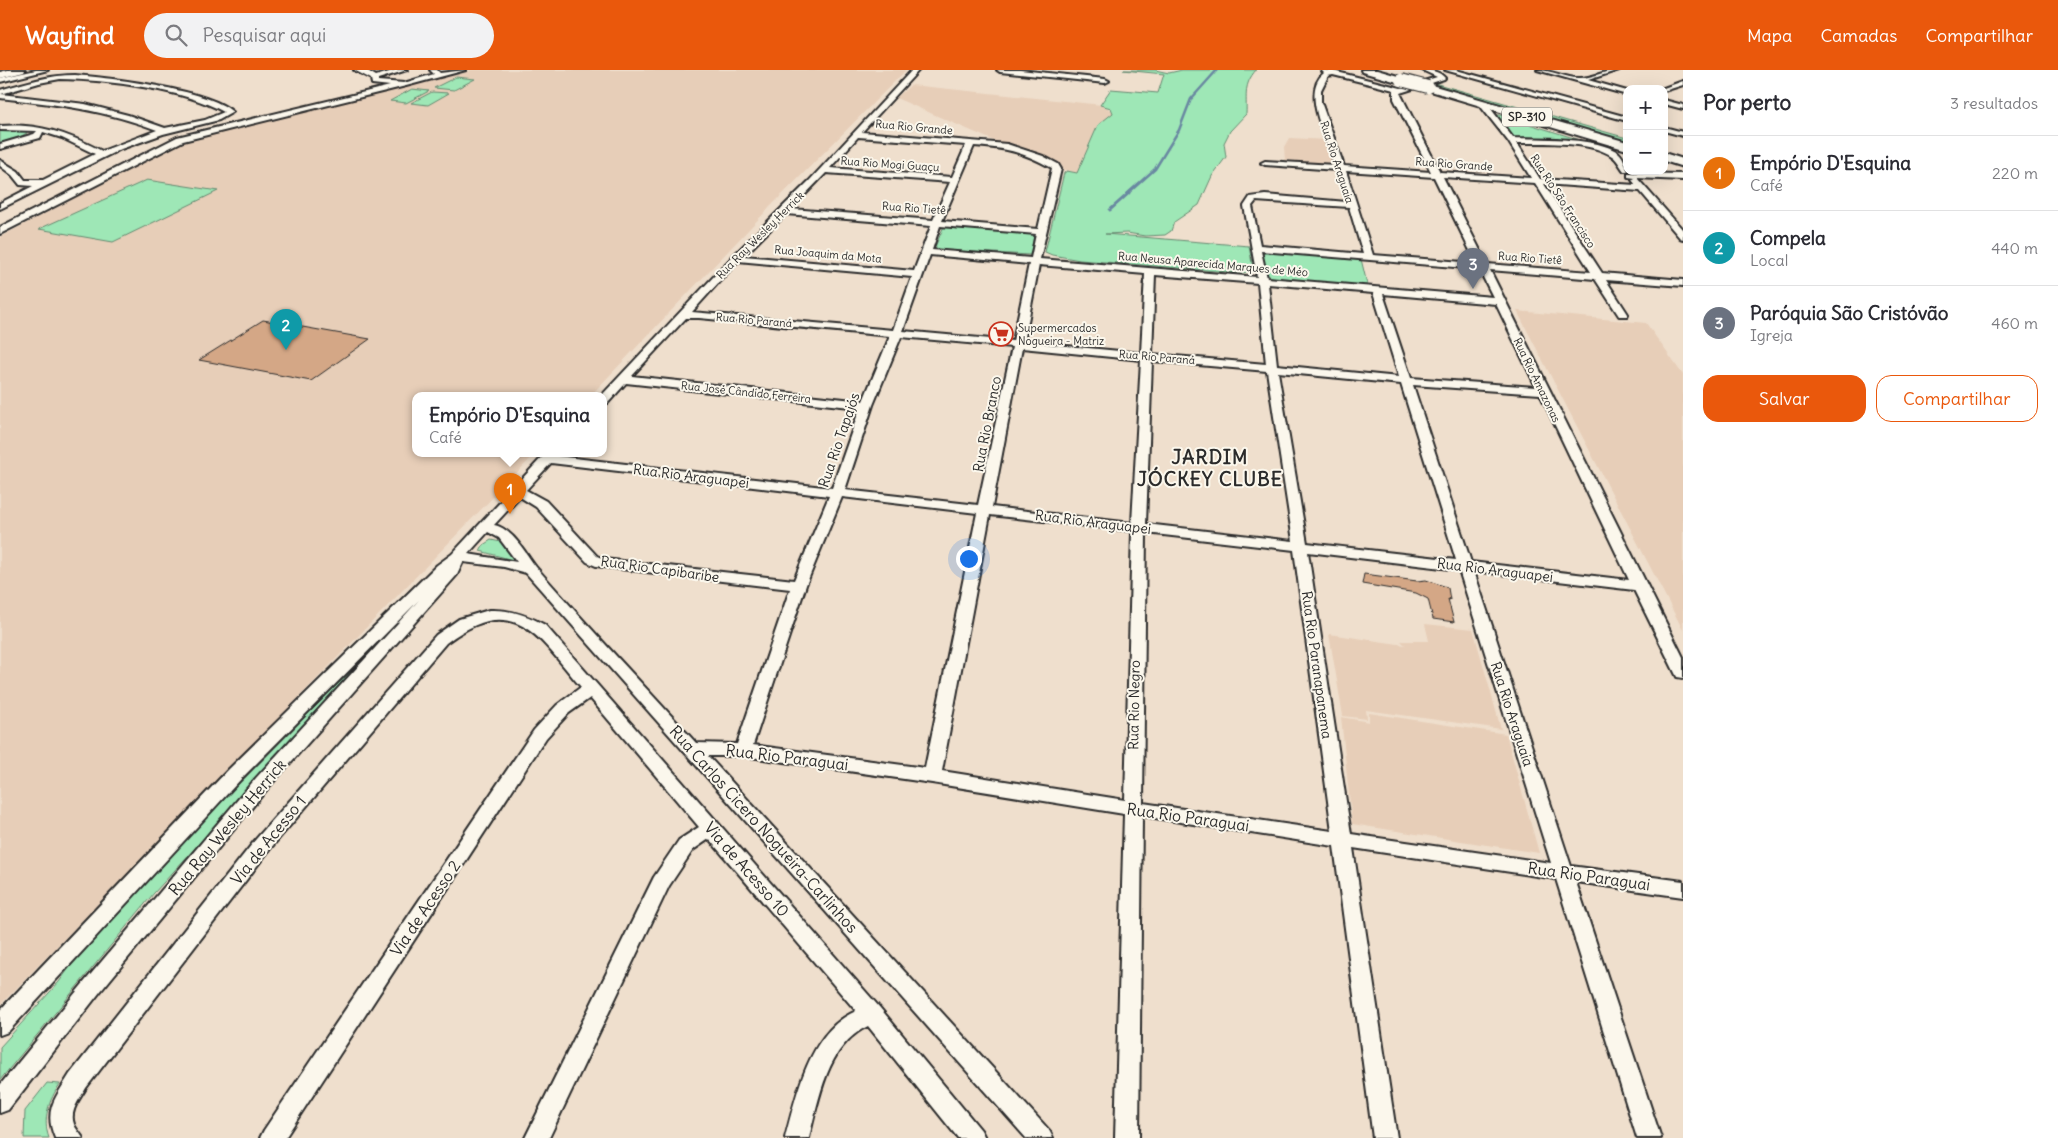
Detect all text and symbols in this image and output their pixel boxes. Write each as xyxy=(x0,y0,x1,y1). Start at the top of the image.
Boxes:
search box xyxy=(144,13,494,58)
text: Wayfind xyxy=(25,20,114,50)
icon: search xyxy=(162,21,190,49)
text: Pesquisar aqui xyxy=(202,23,326,47)
text: Mapa xyxy=(1747,24,1792,47)
text: Camadas xyxy=(1820,24,1897,47)
text: Compartilhar xyxy=(1925,24,2033,47)
map controls xyxy=(1623,85,1668,175)
button: + xyxy=(1623,85,1668,130)
text: Por perto xyxy=(1703,89,1791,116)
text: 3 resultados xyxy=(1950,93,2038,113)
road number: SP-310 xyxy=(1502,108,1552,126)
street label: Rua Rio Grande xyxy=(875,117,953,137)
street label: Rua Rio Araguaia xyxy=(1317,119,1357,205)
button: − xyxy=(1623,130,1668,175)
street label: Rua Rio São Francisco xyxy=(1527,151,1599,251)
text: Empório D'Esquina xyxy=(1750,151,1911,175)
street label: Rua Rio Mogi Guaçu xyxy=(840,154,941,174)
street label: Rua Rio Grande xyxy=(1415,154,1493,174)
text: 1 xyxy=(1716,163,1722,183)
text: 220 m xyxy=(1992,163,2038,183)
text: Café xyxy=(1750,175,1783,195)
street label: Rua Ray Wesley Herrick xyxy=(713,188,807,282)
street label: Rua Rio Tietê xyxy=(882,199,947,217)
text: Compela xyxy=(1750,226,1826,250)
text: 2 xyxy=(1715,238,1723,258)
text: 440 m xyxy=(1991,238,2038,258)
street label: Rua Joaquim da Mota xyxy=(774,242,882,266)
pin: 3 xyxy=(1457,248,1489,289)
street label: Rua Neusa Aparecida Marques de Méo xyxy=(1117,249,1309,279)
street label: Rua Rio Tietê xyxy=(1498,249,1563,267)
text: Local xyxy=(1750,250,1788,270)
text: Paróquia São Cristóvão xyxy=(1750,301,1949,325)
pin: 2 xyxy=(270,309,302,350)
street label: Rua Rio Paraná xyxy=(715,310,793,330)
text: 3 xyxy=(1714,313,1724,333)
text: 460 m xyxy=(1991,313,2038,333)
supermarket icon: Supermercados Nogueira - Matriz xyxy=(988,321,1014,347)
place label: Supermercados Nogueira - Matriz xyxy=(1018,321,1104,348)
text: Igreja xyxy=(1750,325,1793,345)
street label: Rua Rio Amazonas xyxy=(1510,335,1564,425)
street label: Rua Rio Paraná xyxy=(1118,347,1196,367)
street label: Rua Rio Branco xyxy=(969,374,1005,473)
button: Salvar xyxy=(1703,375,1866,422)
button: Compartilhar xyxy=(1876,375,2038,422)
street label: Rua José Cândido Ferreira xyxy=(680,378,812,406)
street label: Rua Rio Tapajós xyxy=(814,390,864,490)
popup xyxy=(412,392,607,457)
text: Empório D'Esquina xyxy=(429,403,590,427)
text: Café xyxy=(429,427,462,447)
district label: JARDIM JÓCKEY CLUBE xyxy=(1137,445,1283,491)
street label: Rua Rio Araguapei xyxy=(632,460,750,492)
pin: 1 xyxy=(494,473,526,514)
street label: Rua Rio Araguapei xyxy=(1034,506,1152,538)
your location xyxy=(956,546,982,572)
street label: Rua Rio Capibaribe xyxy=(600,552,720,586)
street label: Rua Rio Araguapei xyxy=(1436,554,1554,586)
street label: Rua Rio Paranapanema xyxy=(1298,590,1336,740)
street label: Rua Rio Araguaia xyxy=(1487,659,1537,769)
street label: Rua Rio Negro xyxy=(1124,660,1144,750)
street label: Rua Carlos Cicero Nogueira-Carlinhos xyxy=(665,721,863,937)
street label: Rua Rio Paraguai xyxy=(724,740,850,774)
street label: Rua Ray Wesley Herrick xyxy=(164,755,290,899)
street label: Via de Acesso 1 xyxy=(226,791,310,889)
street label: Rua Rio Paraguai xyxy=(1125,798,1251,836)
street label: Via de Acesso 10 xyxy=(700,817,794,921)
street label: Via de Acesso 2 xyxy=(386,856,465,960)
street label: Rua Rio Paraguai xyxy=(1526,857,1652,895)

